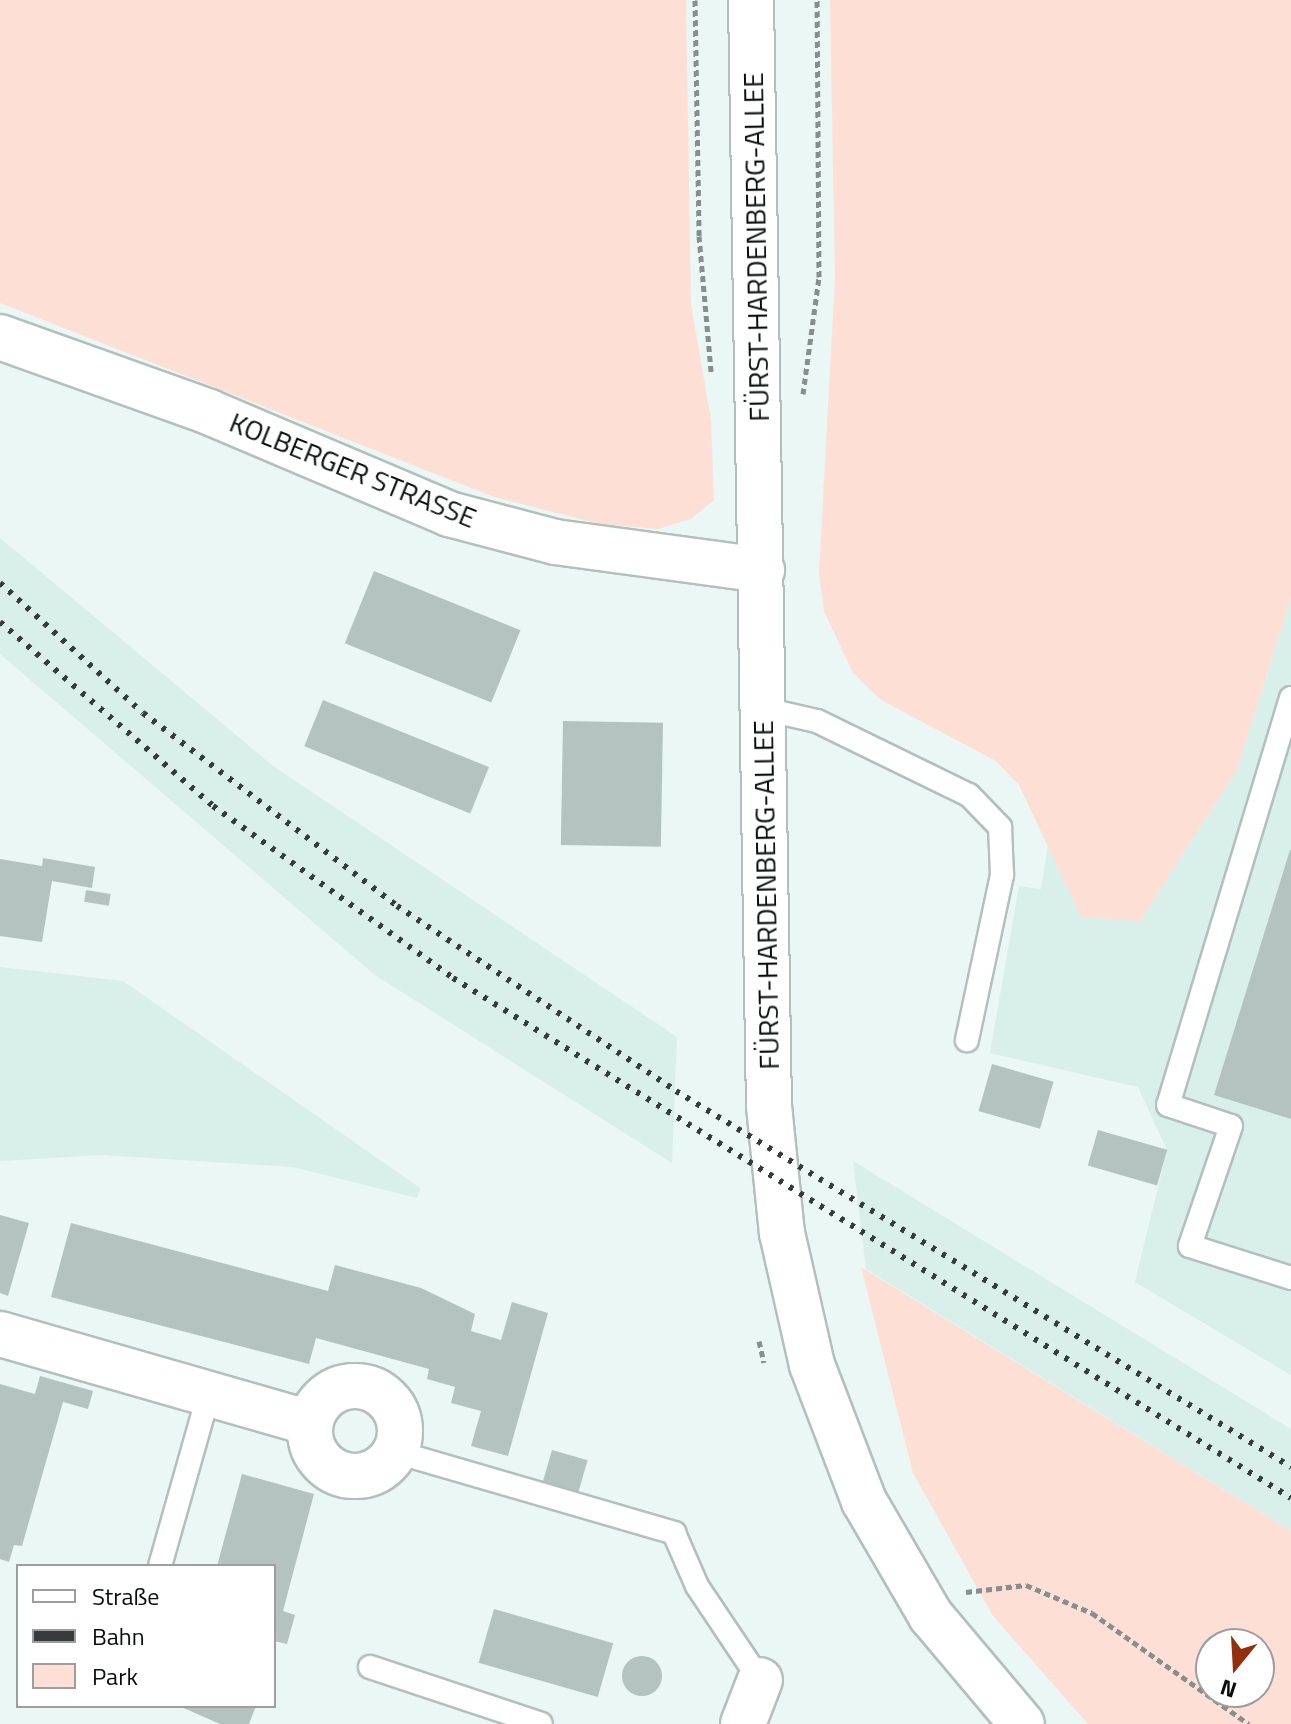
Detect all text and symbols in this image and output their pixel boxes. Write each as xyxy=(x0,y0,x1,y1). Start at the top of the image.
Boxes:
street label: FÜRST-HARDENBERG-ALLEE xyxy=(736,72,776,422)
street label: KOLBERGER STRASSE xyxy=(225,405,481,535)
street label: FÜRST-HARDENBERG-ALLEE xyxy=(746,720,786,1070)
legend xyxy=(16,1564,276,1708)
text: Straße xyxy=(92,1578,159,1614)
text: Bahn xyxy=(92,1618,145,1654)
north arrow xyxy=(1195,1628,1275,1708)
text: Park xyxy=(92,1658,138,1694)
text: N xyxy=(1216,1670,1241,1707)

